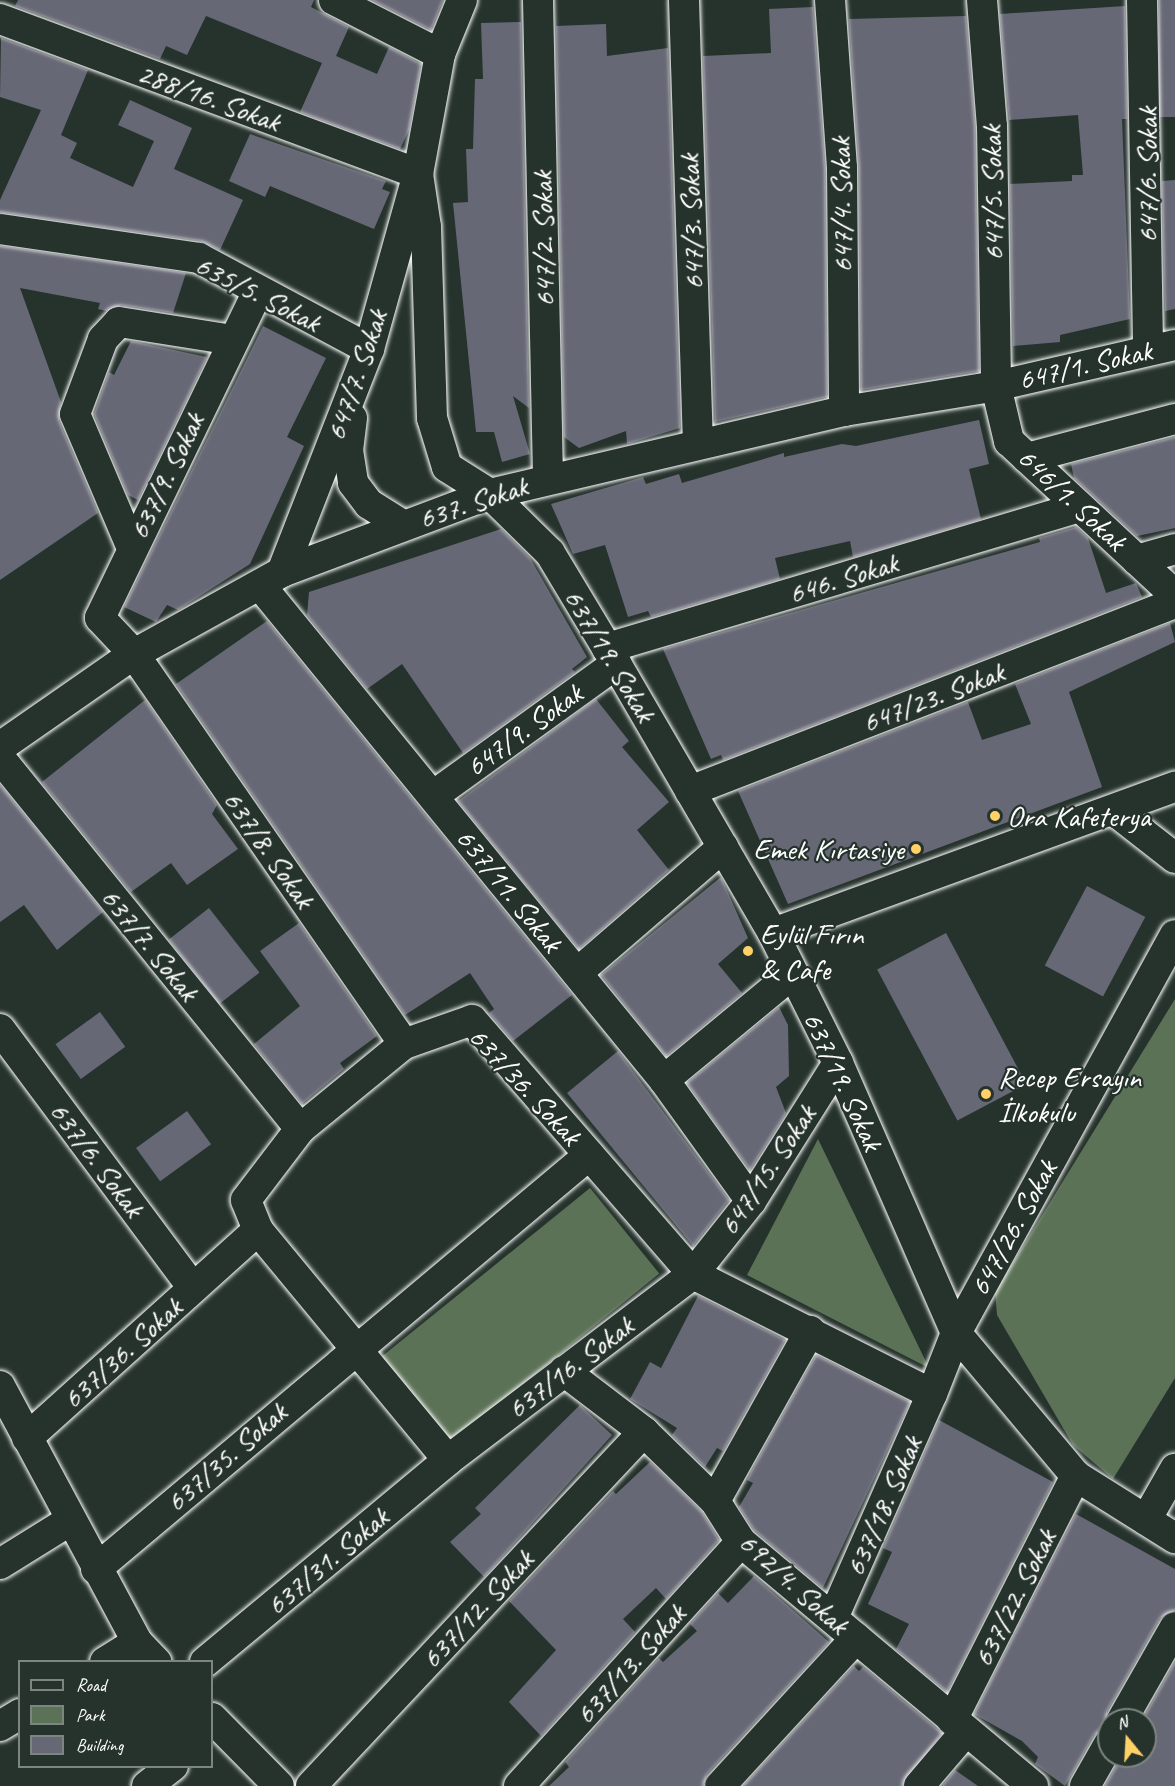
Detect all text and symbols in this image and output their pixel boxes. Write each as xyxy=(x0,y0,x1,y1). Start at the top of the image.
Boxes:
street label: 288/16. Sokak xyxy=(133,55,285,139)
street label: 647/6. Sokak xyxy=(1129,107,1165,243)
street label: 647/5. Sokak xyxy=(973,125,1011,261)
street label: 647/4. Sokak xyxy=(822,137,860,273)
street label: 647/3. Sokak xyxy=(671,153,711,291)
street label: 647/2. Sokak xyxy=(524,171,562,307)
street label: 635/5. Sokak xyxy=(189,246,327,340)
street label: 647/7. Sokak xyxy=(317,305,395,445)
street label: 647/1. Sokak xyxy=(1015,332,1155,398)
street label: 637/9. Sokak xyxy=(120,407,212,545)
street label: 646/1. Sokak xyxy=(1010,439,1134,559)
street label: 637. Sokak xyxy=(414,467,532,537)
street label: 646. Sokak xyxy=(784,544,902,612)
street label: 637/19. Sokak xyxy=(556,582,664,728)
street label: 647/23. Sokak xyxy=(857,653,1009,741)
street label: 647/9. Sokak xyxy=(458,675,590,785)
street label: 637/8. Sokak xyxy=(215,783,323,915)
place label: Ora Kafeterya xyxy=(1007,798,1152,834)
marker: Ora Kafeterya xyxy=(988,809,1002,823)
street label: 637/11. Sokak xyxy=(448,821,570,959)
place label: Emek Kırtasiye xyxy=(753,831,904,867)
marker: Emek Kırtasiye xyxy=(909,842,923,856)
street label: 637/7. Sokak xyxy=(93,880,207,1008)
place label: Eylül Fırın & Cafe xyxy=(760,916,863,986)
marker: Eylül Fırın & Cafe xyxy=(741,944,755,958)
street label: 637/19. Sokak xyxy=(795,1006,891,1156)
street label: 637/36. Sokak xyxy=(461,1019,589,1153)
place label: Recep Ersayın İlkokulu xyxy=(998,1059,1142,1130)
marker: Recep Ersayın İlkokulu xyxy=(979,1087,993,1101)
street label: 637/6. Sokak xyxy=(42,1094,152,1224)
street label: 647/15. Sokak xyxy=(710,1098,824,1242)
street label: 647/26. Sokak xyxy=(961,1154,1065,1302)
street label: 637/36. Sokak xyxy=(54,1290,190,1416)
street label: 637/16. Sokak xyxy=(500,1308,640,1426)
street label: 637/35. Sokak xyxy=(158,1394,294,1520)
street label: 637/18. Sokak xyxy=(836,1430,930,1582)
street label: 637/31. Sokak xyxy=(258,1499,396,1623)
street label: 637/22. Sokak xyxy=(964,1523,1064,1673)
street label: 692/4. Sokak xyxy=(731,1524,857,1642)
street label: 637/12. Sokak xyxy=(413,1542,541,1676)
street label: 637/13. Sokak xyxy=(567,1596,693,1732)
legend xyxy=(18,1660,213,1768)
text: Road xyxy=(76,1674,106,1696)
text: Park xyxy=(76,1704,105,1726)
north arrow xyxy=(1097,1708,1157,1768)
text: N xyxy=(1114,1712,1130,1734)
text: Building xyxy=(76,1734,123,1756)

